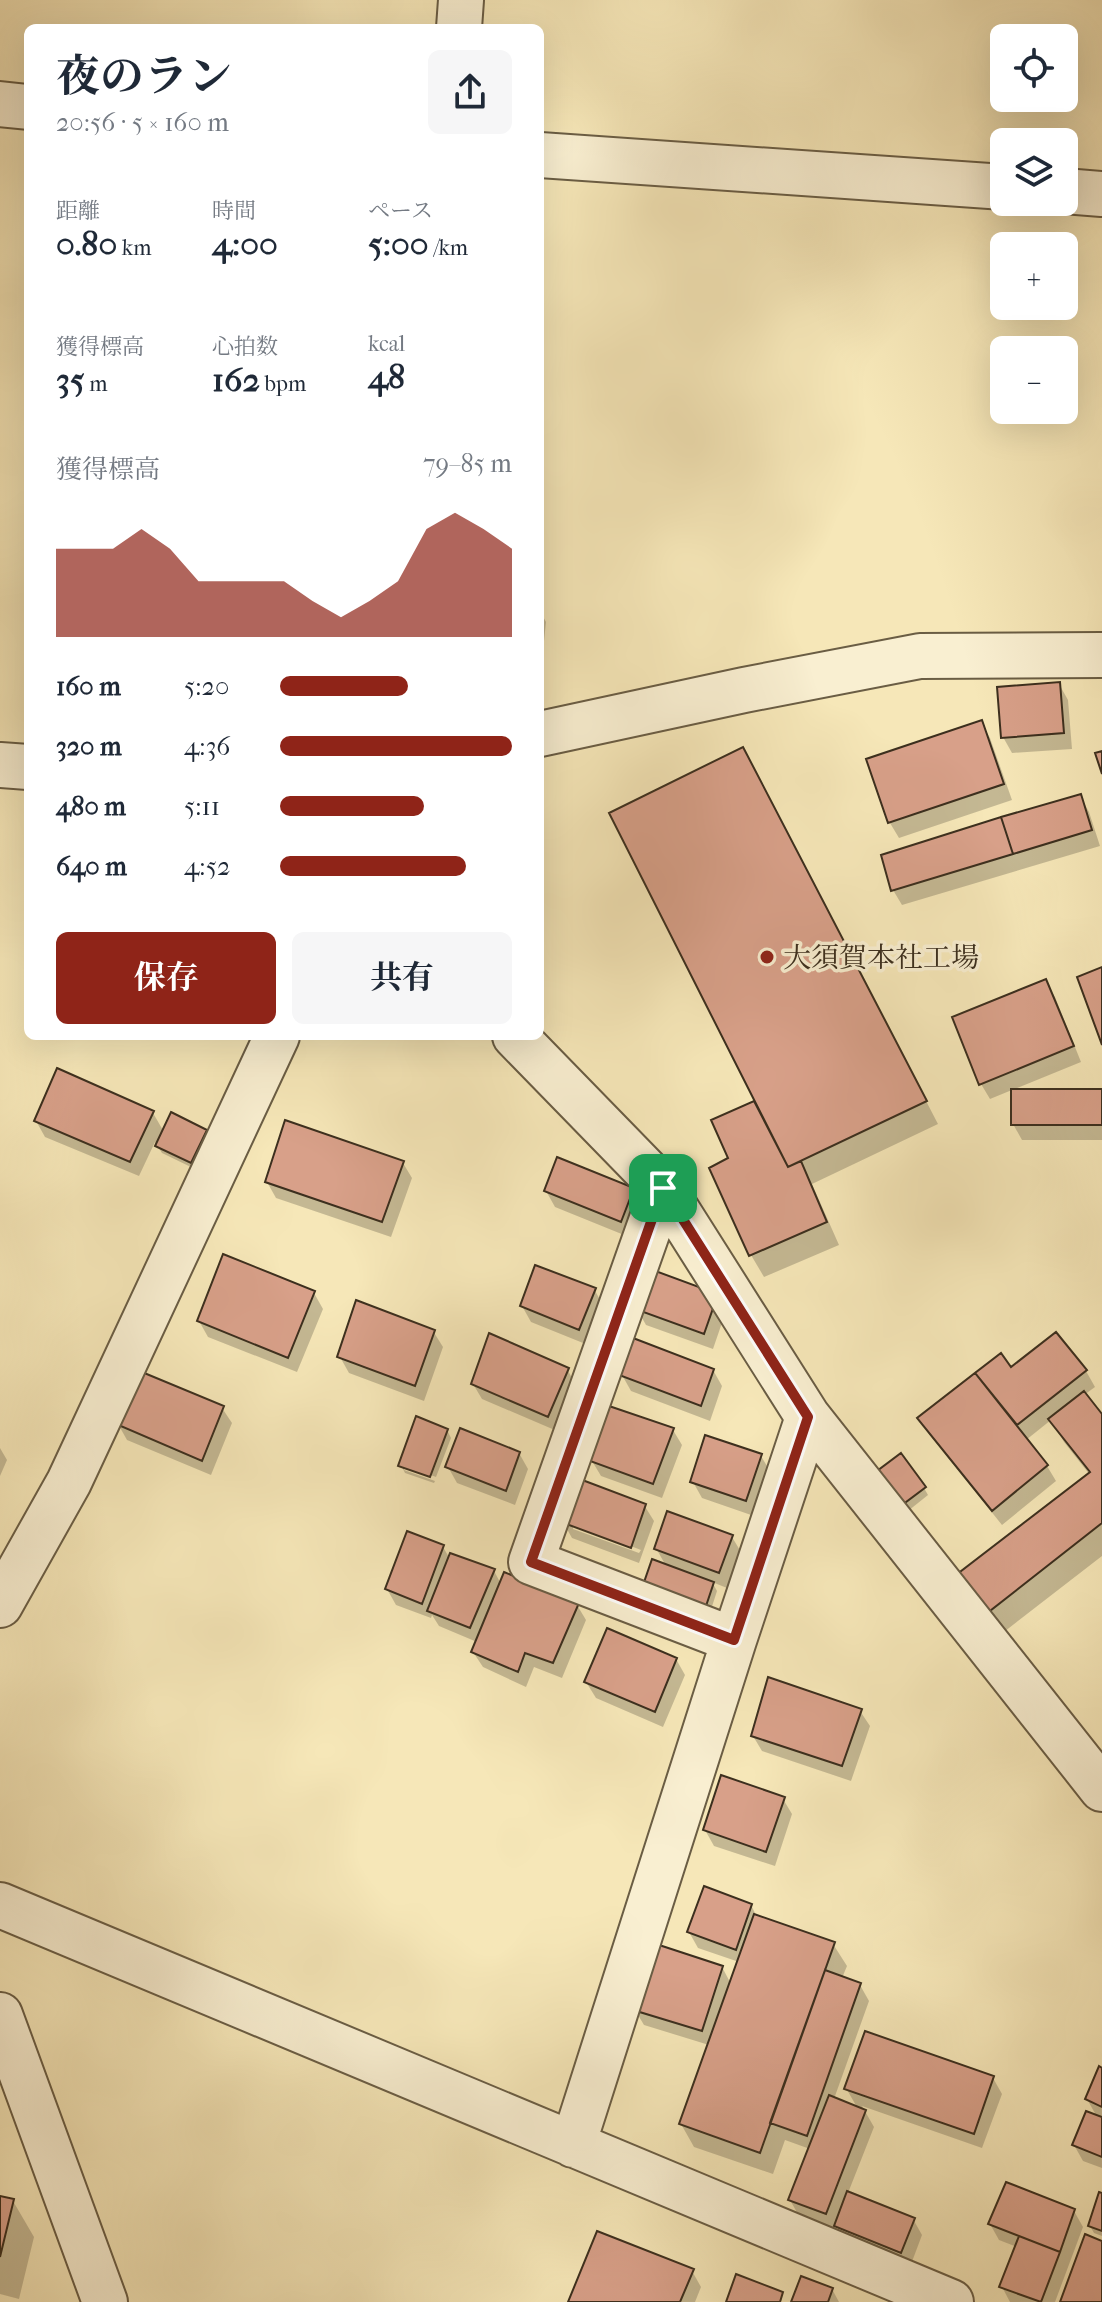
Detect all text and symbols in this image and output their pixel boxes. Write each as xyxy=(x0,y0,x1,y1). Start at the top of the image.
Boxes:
map controls xyxy=(990,24,1078,424)
button: locate xyxy=(990,24,1078,112)
button: share xyxy=(428,50,512,134)
text: 夜のラン xyxy=(56,51,232,102)
text: 20:56 · 5 × 160 m xyxy=(56,107,229,138)
button: layers xyxy=(990,128,1078,216)
text: 距離 xyxy=(56,198,100,224)
text: 時間 xyxy=(212,198,256,224)
text: ペース xyxy=(368,198,433,224)
text: 0.80 xyxy=(56,224,117,264)
text: 4:00 xyxy=(212,224,278,264)
text: 5:00 xyxy=(368,224,428,264)
button: + xyxy=(990,232,1078,320)
text: km xyxy=(117,235,152,261)
text: /km xyxy=(428,235,468,261)
text: kcal xyxy=(368,331,405,357)
text: 獲得標高 xyxy=(56,334,144,360)
text: 心拍数 xyxy=(212,334,278,360)
button: − xyxy=(990,336,1078,424)
text: 48 xyxy=(368,357,405,397)
text: 35 xyxy=(56,360,85,400)
text: 162 xyxy=(212,360,260,400)
text: m xyxy=(85,371,108,397)
text: bpm xyxy=(260,371,306,397)
text: 79–85 m xyxy=(423,448,512,479)
text: 獲得標高 xyxy=(56,454,160,485)
text: 160 m xyxy=(56,671,121,702)
text: 5:20 xyxy=(184,671,229,702)
text: 320 m xyxy=(56,731,122,762)
text: 4:36 xyxy=(184,731,230,762)
text: 480 m xyxy=(56,791,126,822)
text: 5:11 xyxy=(184,791,220,822)
text: 640 m xyxy=(56,851,127,882)
text: 4:52 xyxy=(184,851,230,882)
button: 保存 xyxy=(56,932,276,1024)
button: 共有 xyxy=(292,932,512,1024)
place label: 大須賀本社工場 xyxy=(783,941,979,974)
marker: 大須賀本社工場 xyxy=(758,948,776,966)
pin xyxy=(629,1154,697,1222)
icon: arrive xyxy=(641,1166,685,1210)

